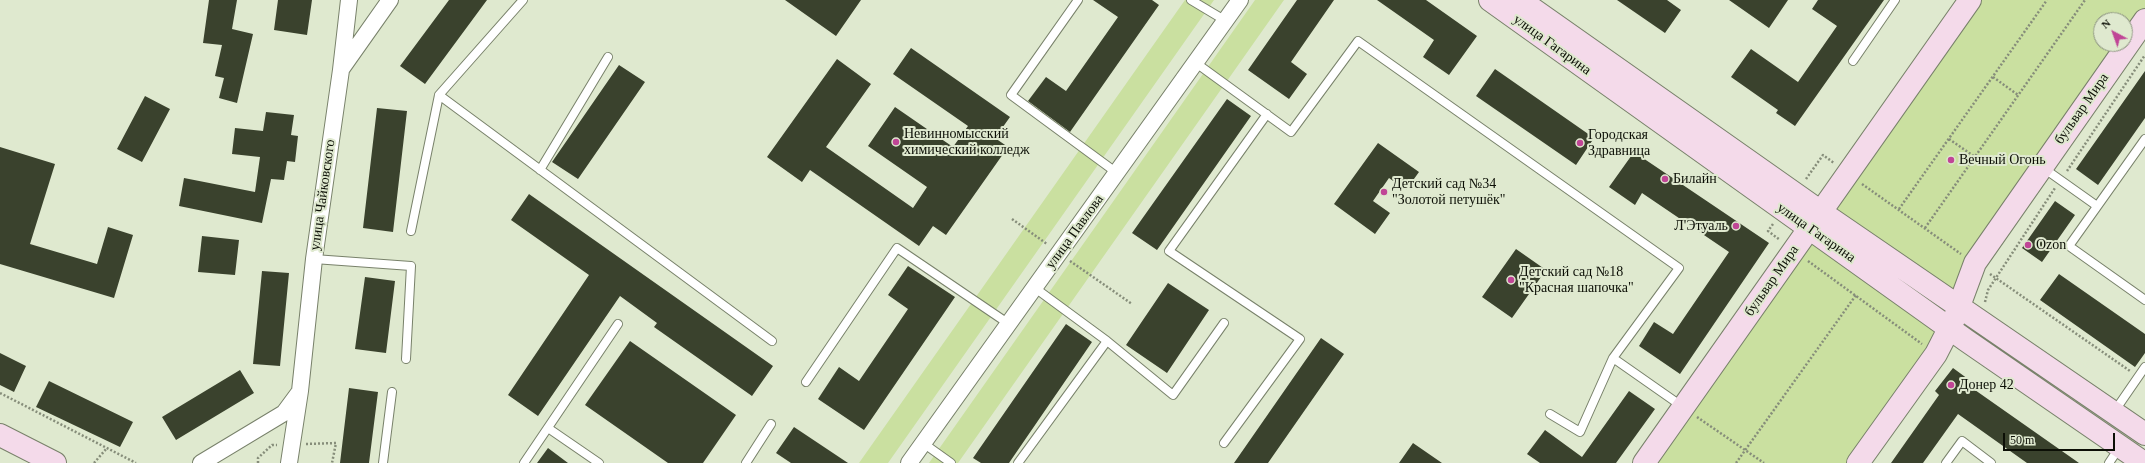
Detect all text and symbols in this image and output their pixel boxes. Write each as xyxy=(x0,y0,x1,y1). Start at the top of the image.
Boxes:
street label: улица Гагарина xyxy=(1510,11,1594,79)
north arrow xyxy=(2093,12,2133,52)
text: N xyxy=(2099,17,2113,31)
street label: бульвар Мира xyxy=(2051,70,2113,148)
place label: Невинномысский химический колледж xyxy=(904,126,1030,158)
place label: Городская Здравница xyxy=(1588,127,1650,160)
marker: Невинномысский химический колледж xyxy=(891,137,901,147)
street label: улица Чайковского xyxy=(307,138,339,252)
marker: Городская Здравница xyxy=(1575,138,1585,148)
place label: Вечный Огонь xyxy=(1959,152,2046,168)
marker: Вечный Огонь xyxy=(1946,155,1956,165)
place label: Билайн xyxy=(1673,171,1717,187)
marker: Билайн xyxy=(1660,174,1670,184)
place label: Детский сад №34 "Золотой петушёк" xyxy=(1392,176,1505,208)
marker: Детский сад №34 "Золотой петушёк" xyxy=(1379,187,1389,197)
street label: улица Павлова xyxy=(1043,192,1107,272)
street label: улица Гагарина xyxy=(1773,200,1859,266)
place label: Л'Этуаль xyxy=(1674,218,1728,234)
marker: Л'Этуаль xyxy=(1731,221,1741,231)
place label: Ozon xyxy=(2036,237,2066,253)
marker: Ozon xyxy=(2023,240,2033,250)
street label: бульвар Мира xyxy=(1741,242,1803,320)
place label: Детский сад №18 "Красная шапочка" xyxy=(1519,264,1634,296)
marker: Детский сад №18 "Красная шапочка" xyxy=(1506,275,1516,285)
place label: Донер 42 xyxy=(1959,377,2014,393)
marker: Донер 42 xyxy=(1946,380,1956,390)
scale bar xyxy=(2005,425,2117,451)
text: 50 m xyxy=(2010,433,2034,447)

